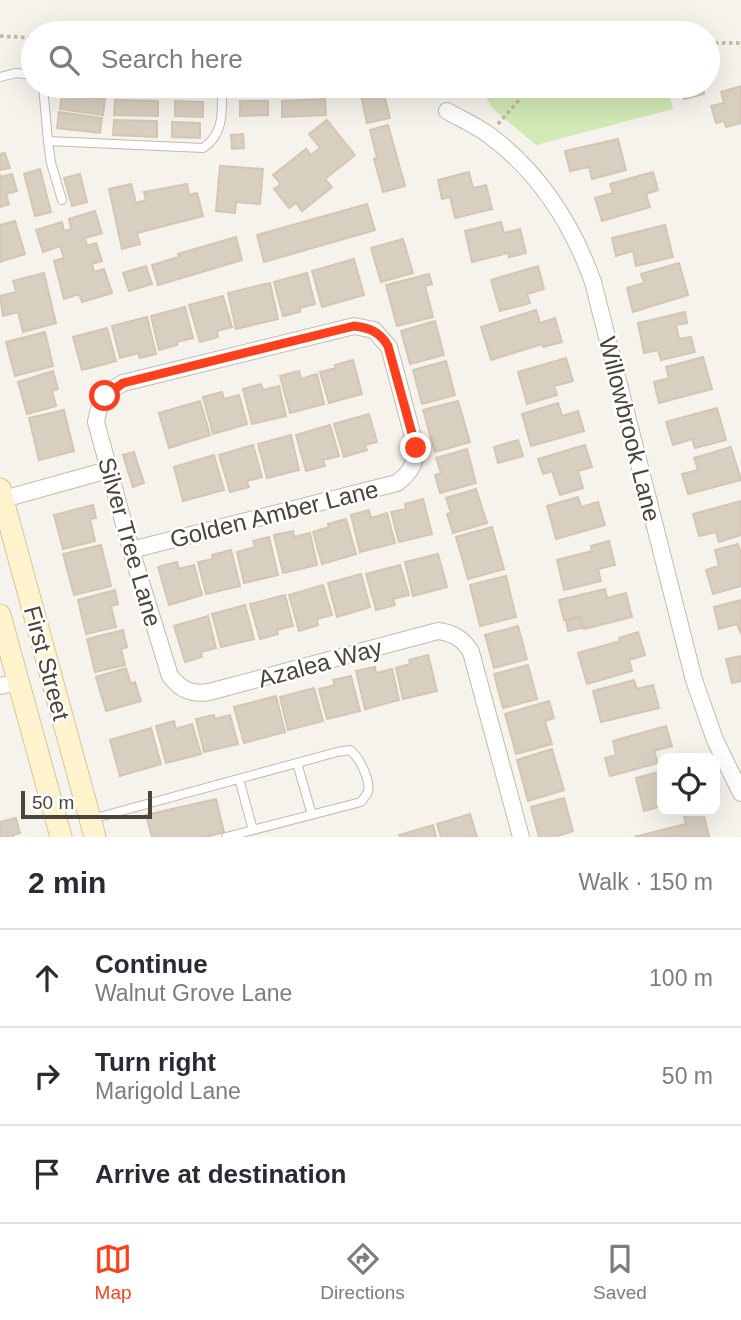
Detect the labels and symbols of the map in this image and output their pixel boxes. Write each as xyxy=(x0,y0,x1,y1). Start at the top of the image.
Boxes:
street label: Willowbrook Lane xyxy=(594,334,666,524)
route start xyxy=(89,380,120,411)
route end xyxy=(400,432,431,463)
street label: Silver Tree Lane xyxy=(93,454,167,630)
street label: Golden Amber Lane xyxy=(167,475,381,553)
street label: First Street xyxy=(19,603,75,723)
street label: Azalea Way xyxy=(255,634,385,692)
scale bar xyxy=(21,788,152,820)

